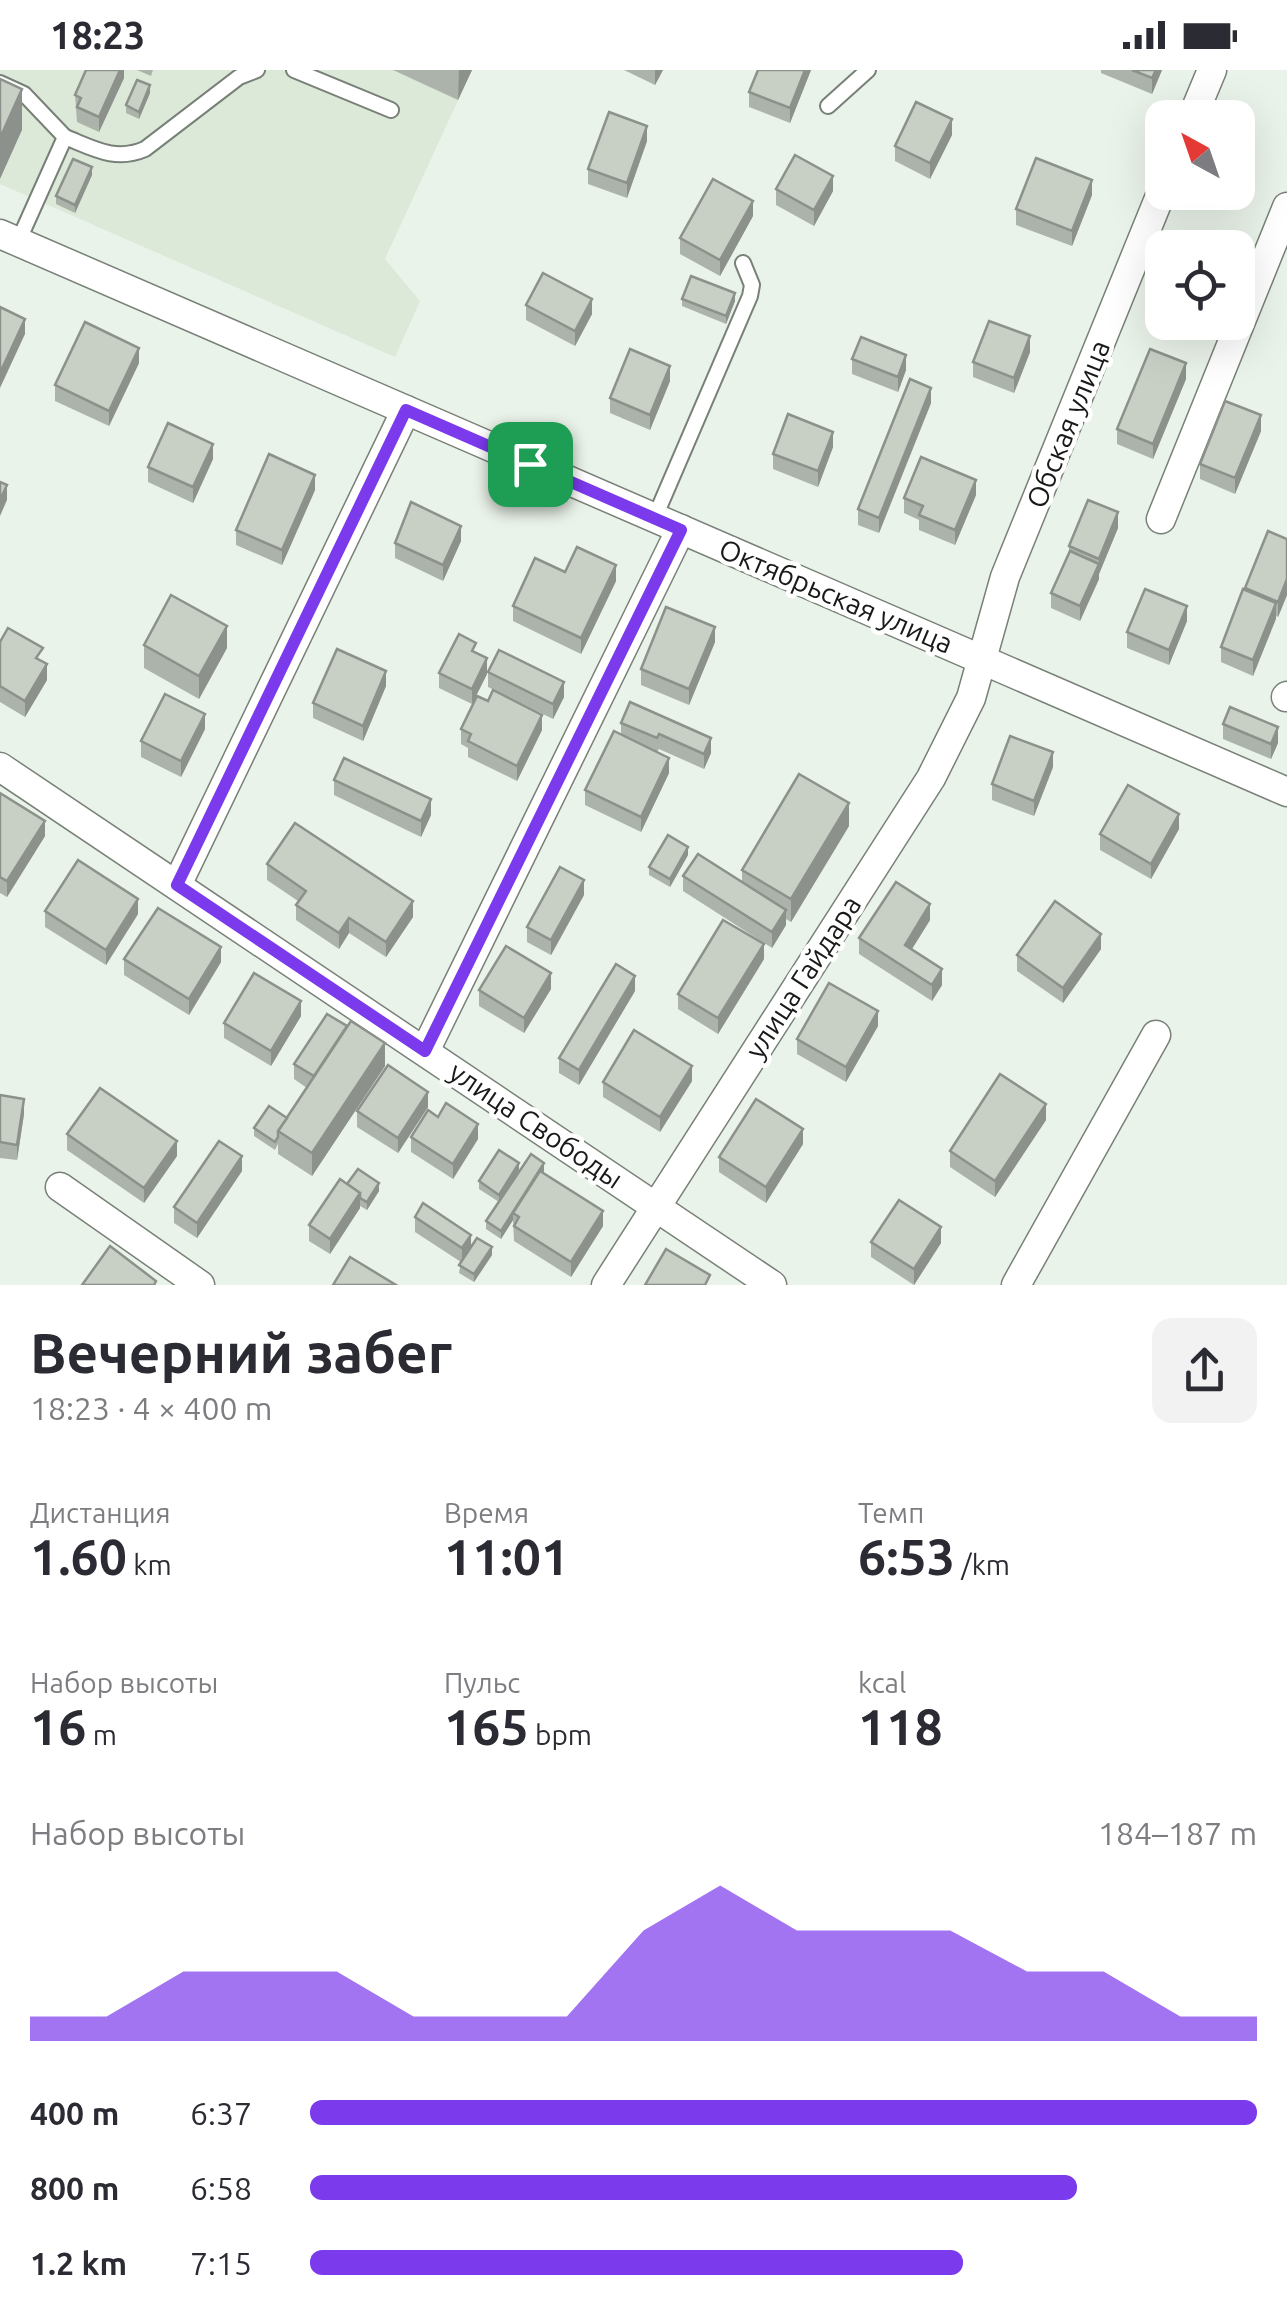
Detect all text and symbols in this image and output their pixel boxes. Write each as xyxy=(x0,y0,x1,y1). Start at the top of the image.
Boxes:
text: 18:23 xyxy=(50,14,145,56)
north arrow xyxy=(1145,100,1255,210)
map controls xyxy=(1145,100,1255,340)
button: locate xyxy=(1145,230,1255,340)
street label: Обская улица xyxy=(1020,335,1115,512)
pin xyxy=(488,422,573,507)
icon: arrive xyxy=(503,437,558,492)
street label: Октябрьская улица xyxy=(715,532,958,659)
street label: улица Гайдара xyxy=(739,890,867,1064)
street label: улица Свободы xyxy=(444,1055,629,1194)
button: share xyxy=(1152,1318,1257,1423)
text: Вечерний забег xyxy=(30,1322,452,1383)
text: 18:23 · 4 × 400 m xyxy=(30,1390,272,1426)
text: Дистанция xyxy=(30,1497,171,1528)
text: Время xyxy=(444,1497,529,1528)
text: Темп xyxy=(858,1497,924,1528)
text: 1.60 xyxy=(30,1528,127,1584)
text: 11:01 xyxy=(444,1528,569,1584)
text: 6:53 xyxy=(858,1528,955,1584)
text: km xyxy=(127,1549,172,1580)
text: /km xyxy=(955,1549,1010,1580)
text: Набор высоты xyxy=(30,1667,218,1698)
text: Пульс xyxy=(444,1667,520,1698)
text: kcal xyxy=(858,1667,906,1698)
text: 16 xyxy=(30,1698,86,1754)
text: 165 xyxy=(444,1698,529,1754)
text: 118 xyxy=(858,1698,943,1754)
text: m xyxy=(86,1719,117,1750)
text: bpm xyxy=(529,1719,592,1750)
text: Набор высоты xyxy=(30,1815,245,1851)
text: 184–187 m xyxy=(1098,1815,1257,1851)
text: 400 m xyxy=(30,2095,119,2131)
text: 6:37 xyxy=(190,2095,252,2131)
text: 800 m xyxy=(30,2170,119,2206)
text: 6:58 xyxy=(190,2170,252,2206)
text: 1.2 km xyxy=(30,2245,127,2281)
text: 7:15 xyxy=(190,2245,252,2281)

